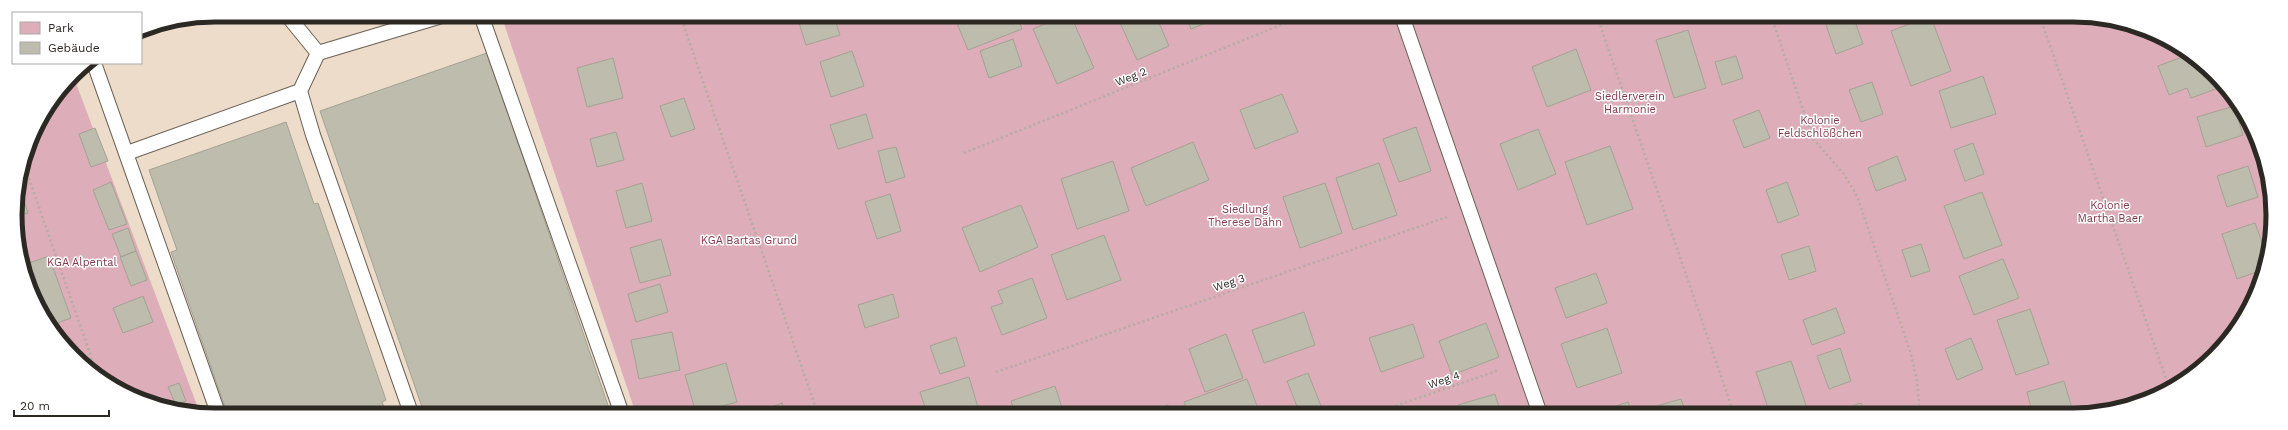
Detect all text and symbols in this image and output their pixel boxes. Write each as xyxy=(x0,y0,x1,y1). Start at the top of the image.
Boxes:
legend xyxy=(12,12,142,64)
text: Park xyxy=(48,21,74,35)
text: Gebäude xyxy=(48,41,100,55)
street label: Weg 2 xyxy=(1113,65,1149,89)
park label: Siedlerverein Harmonie xyxy=(1595,90,1665,116)
park label: Kolonie Feldschlößchen xyxy=(1778,114,1862,140)
park label: Kolonie Martha Baer xyxy=(2077,199,2143,225)
park label: Siedlung Therese Dähn xyxy=(1208,203,1282,229)
park label: KGA Bartas Grund xyxy=(701,234,797,247)
park label: KGA Alpental xyxy=(47,256,118,269)
street label: Weg 3 xyxy=(1211,272,1247,294)
street label: Weg 4 xyxy=(1426,368,1462,391)
scale bar xyxy=(14,392,109,418)
text: 20 m xyxy=(20,399,50,413)

